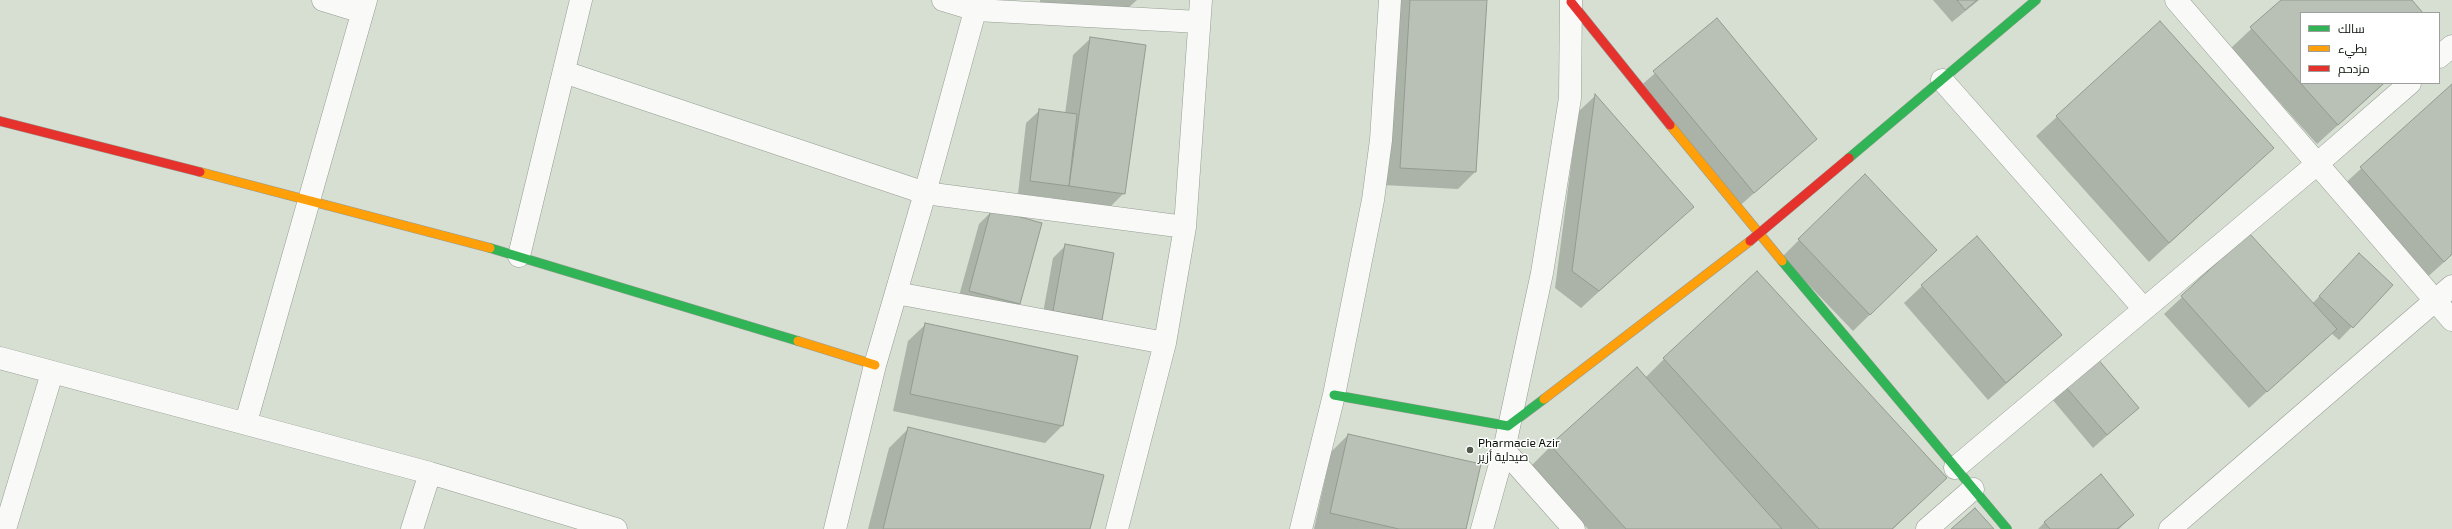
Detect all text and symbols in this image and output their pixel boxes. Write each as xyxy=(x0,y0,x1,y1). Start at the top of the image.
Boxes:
legend xyxy=(2300,12,2440,84)
text: سالك xyxy=(2338,21,2365,35)
text: بطيء xyxy=(2338,41,2367,55)
text: مزدحم xyxy=(2338,61,2370,75)
place label: Pharmacie Azir صيدلية أزير xyxy=(1478,436,1560,464)
marker: Pharmacie Azir صيدلية أزير xyxy=(1465,445,1475,455)

